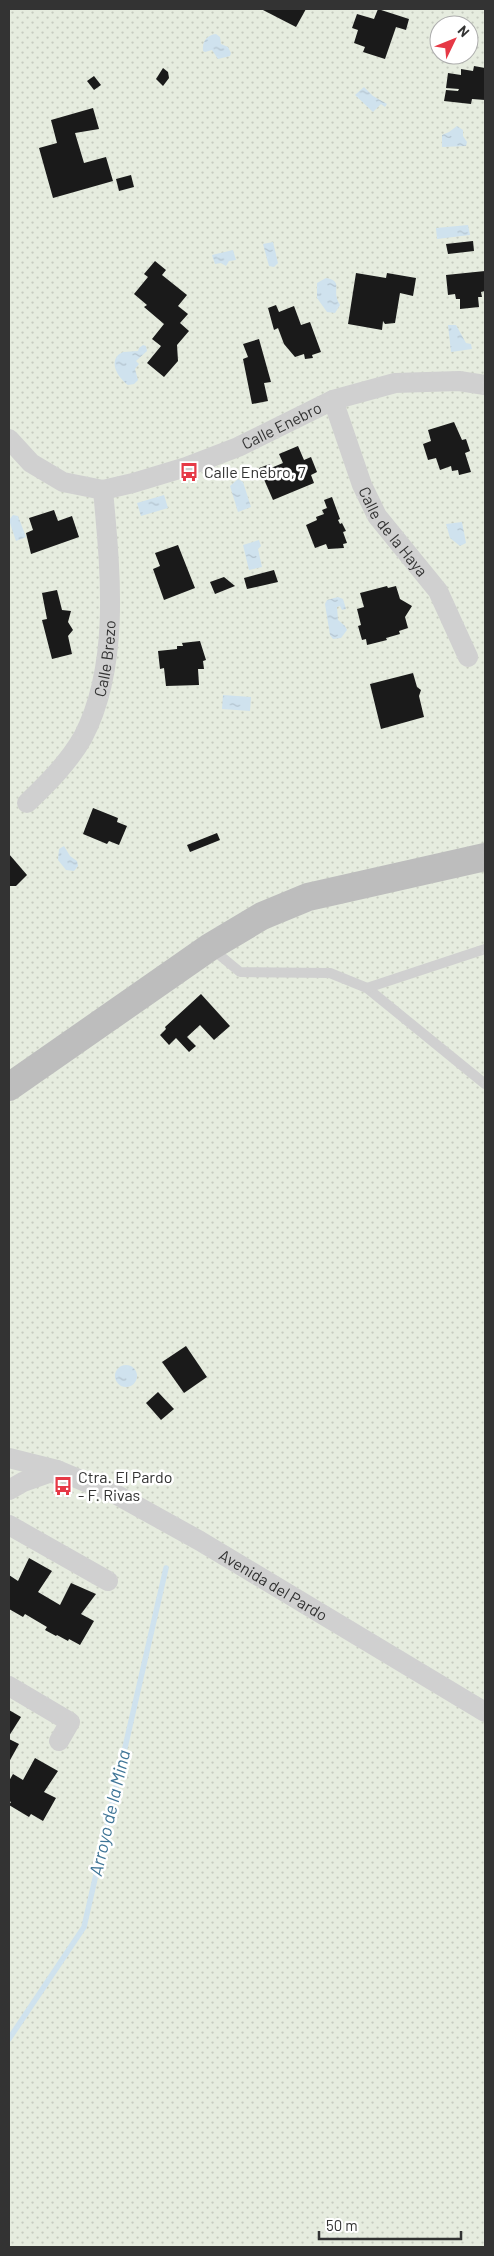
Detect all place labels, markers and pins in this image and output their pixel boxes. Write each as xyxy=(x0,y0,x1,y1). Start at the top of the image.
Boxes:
bus stop icon: Calle Enebro, 7 xyxy=(178,461,200,483)
place label: Calle Enebro, 7 xyxy=(204,462,306,481)
place label: Ctra. El Pardo - F. Rivas xyxy=(78,1467,173,1504)
bus stop icon: Ctra. El Pardo - F. Rivas xyxy=(52,1475,74,1497)

